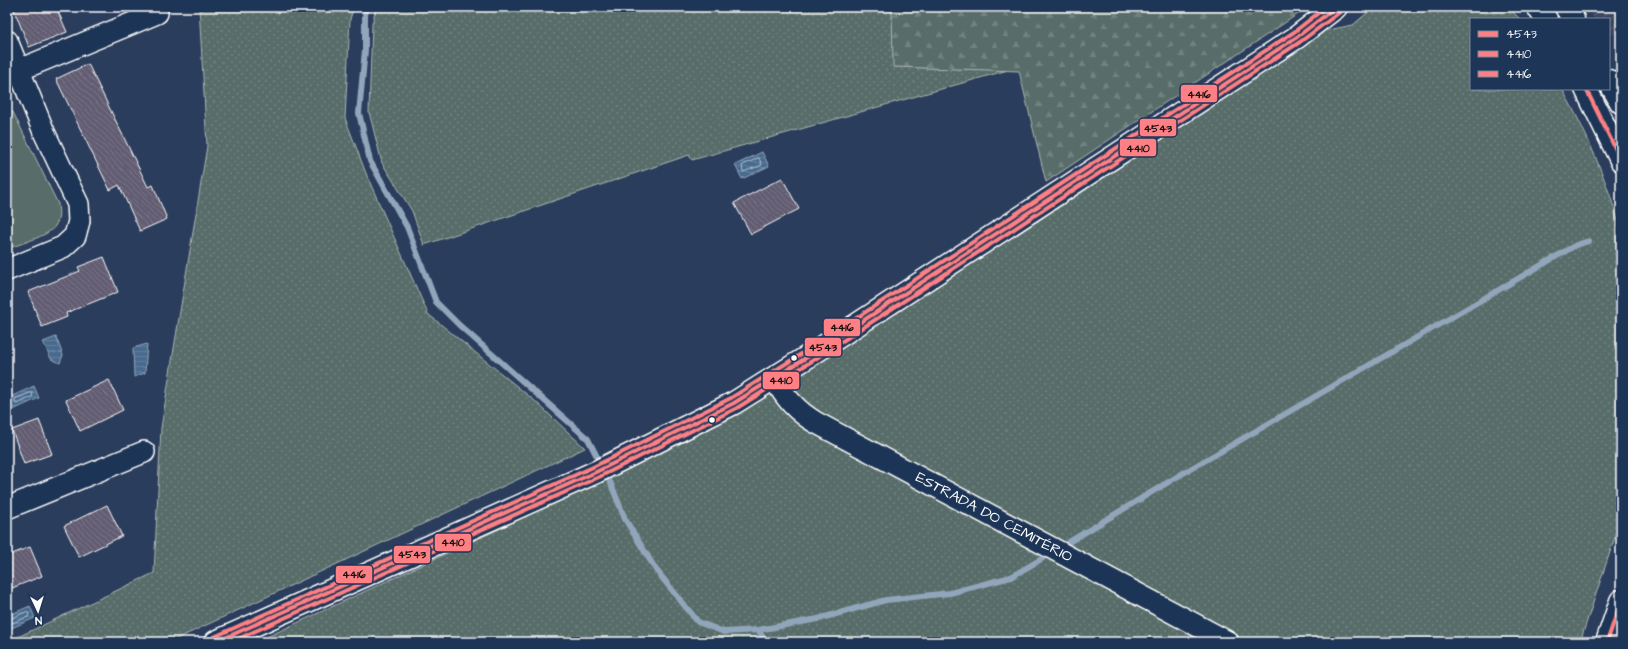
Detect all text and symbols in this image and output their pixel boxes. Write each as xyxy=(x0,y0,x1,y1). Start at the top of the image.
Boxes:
legend xyxy=(1470,18,1610,90)
text: 4543 xyxy=(1506,26,1537,43)
text: 4410 xyxy=(1506,46,1532,63)
text: 4416 xyxy=(1506,66,1532,83)
line badge: 4416 xyxy=(1180,84,1218,103)
text: 4416 xyxy=(1187,87,1211,102)
line badge: 4543 xyxy=(1139,118,1177,137)
text: 4543 xyxy=(1144,121,1173,136)
line badge: 4410 xyxy=(1119,138,1157,157)
text: 4410 xyxy=(1126,141,1150,156)
line badge: 4416 xyxy=(823,318,861,337)
text: 4416 xyxy=(830,320,854,335)
line badge: 4543 xyxy=(804,337,842,357)
text: 4543 xyxy=(809,340,838,355)
unlabelled marker xyxy=(789,353,799,363)
line badge: 4410 xyxy=(762,371,800,390)
text: 4410 xyxy=(769,373,793,388)
unlabelled marker xyxy=(707,415,717,425)
street label: ESTRADA DO CEMITÉRIO xyxy=(912,467,1076,567)
line badge: 4410 xyxy=(434,533,472,552)
text: 4410 xyxy=(441,535,465,550)
line badge: 4543 xyxy=(393,545,431,564)
text: 4543 xyxy=(398,547,427,562)
line badge: 4416 xyxy=(335,565,373,584)
text: 4416 xyxy=(342,567,366,582)
north arrow xyxy=(18,591,58,631)
text: N xyxy=(35,613,43,628)

